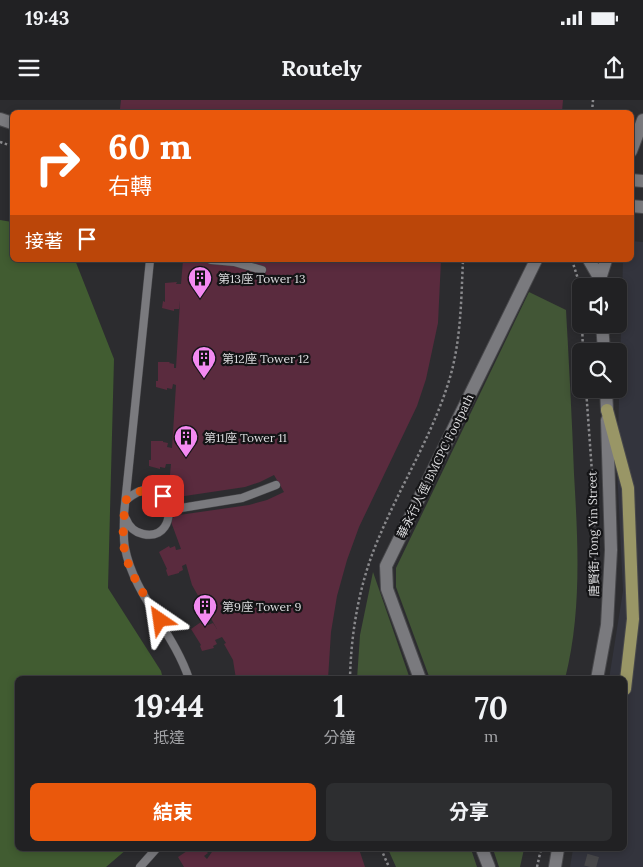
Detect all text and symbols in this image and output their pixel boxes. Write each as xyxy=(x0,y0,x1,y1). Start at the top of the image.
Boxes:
text: 19:43 xyxy=(25,6,69,30)
icon: menu xyxy=(15,54,43,82)
text: Routely xyxy=(281,54,362,82)
icon: share xyxy=(600,54,628,82)
text: 60 m xyxy=(108,124,192,169)
icon: right xyxy=(25,130,90,195)
text: 右轉 xyxy=(108,172,152,200)
icon: arrive xyxy=(73,225,101,253)
text: 接著 xyxy=(25,229,63,253)
building icon: 第13座 Tower 13 xyxy=(187,265,213,299)
place label: 第13座 Tower 13 xyxy=(218,271,306,286)
map controls xyxy=(572,278,627,398)
button: sound xyxy=(572,278,627,333)
button: search xyxy=(572,343,627,398)
building icon: 第12座 Tower 12 xyxy=(191,345,217,379)
place label: 第12座 Tower 12 xyxy=(222,351,309,366)
street label: 華永行人徑 BMCPC Footpath xyxy=(393,391,477,541)
building icon: 第11座 Tower 11 xyxy=(173,424,199,458)
place label: 第11座 Tower 11 xyxy=(204,430,287,445)
street label: 唐賢街 Tong Yin Street xyxy=(584,471,602,597)
pin xyxy=(142,475,184,517)
icon: arrive xyxy=(149,482,177,510)
position arrow xyxy=(133,593,185,645)
building icon: 第9座 Tower 9 xyxy=(192,593,218,627)
place label: 第9座 Tower 9 xyxy=(222,599,301,614)
text: 19:44 xyxy=(134,687,204,725)
text: 1 xyxy=(333,687,346,725)
text: 70 xyxy=(475,689,508,727)
text: m xyxy=(484,726,498,746)
text: 抵達 xyxy=(153,727,185,747)
text: 分鐘 xyxy=(323,727,355,747)
button: 結束 xyxy=(30,783,316,841)
button: 分享 xyxy=(326,783,612,841)

